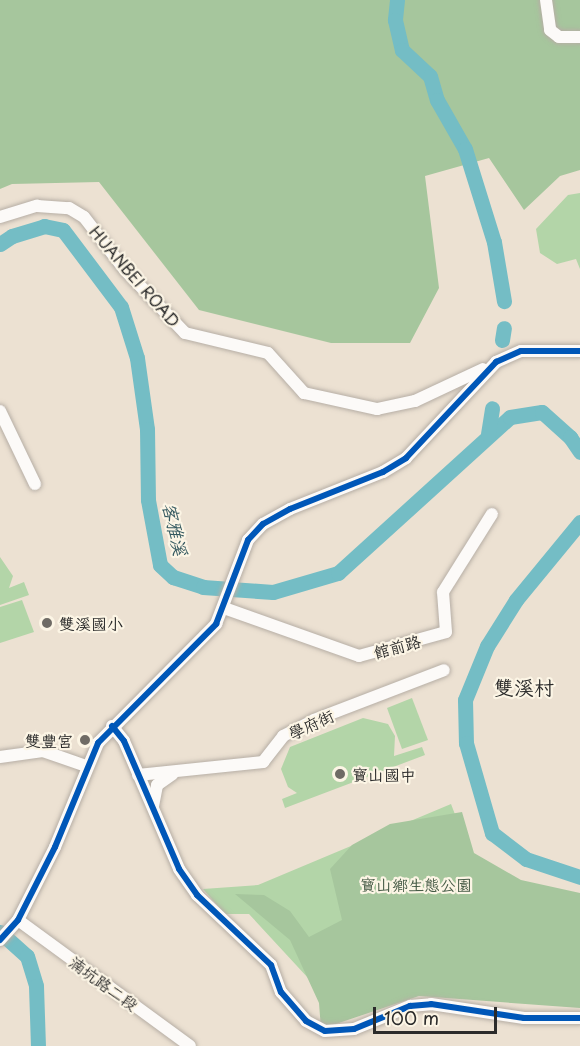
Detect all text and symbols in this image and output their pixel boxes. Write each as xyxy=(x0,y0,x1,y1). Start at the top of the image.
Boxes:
street label: HUANBEI ROAD xyxy=(86,221,184,331)
water label: 客雅溪 xyxy=(158,500,192,558)
place label: 雙溪國小 xyxy=(59,613,123,633)
marker: 雙溪國小 xyxy=(40,616,54,630)
street label: 館前路 xyxy=(371,631,423,661)
district label: 雙溪村 xyxy=(494,675,554,699)
street label: 學府街 xyxy=(285,705,337,743)
place label: 雙豐宮 xyxy=(25,730,73,750)
marker: 雙豐宮 xyxy=(78,733,92,747)
place label: 寶山國中 xyxy=(352,764,416,784)
marker: 寶山國中 xyxy=(333,767,347,781)
park label: 寶山鄉生態公園 xyxy=(360,874,472,894)
street label: 湳坑路二段 xyxy=(66,952,142,1014)
scale bar xyxy=(376,995,500,1033)
text: 100 m xyxy=(384,1004,439,1031)

